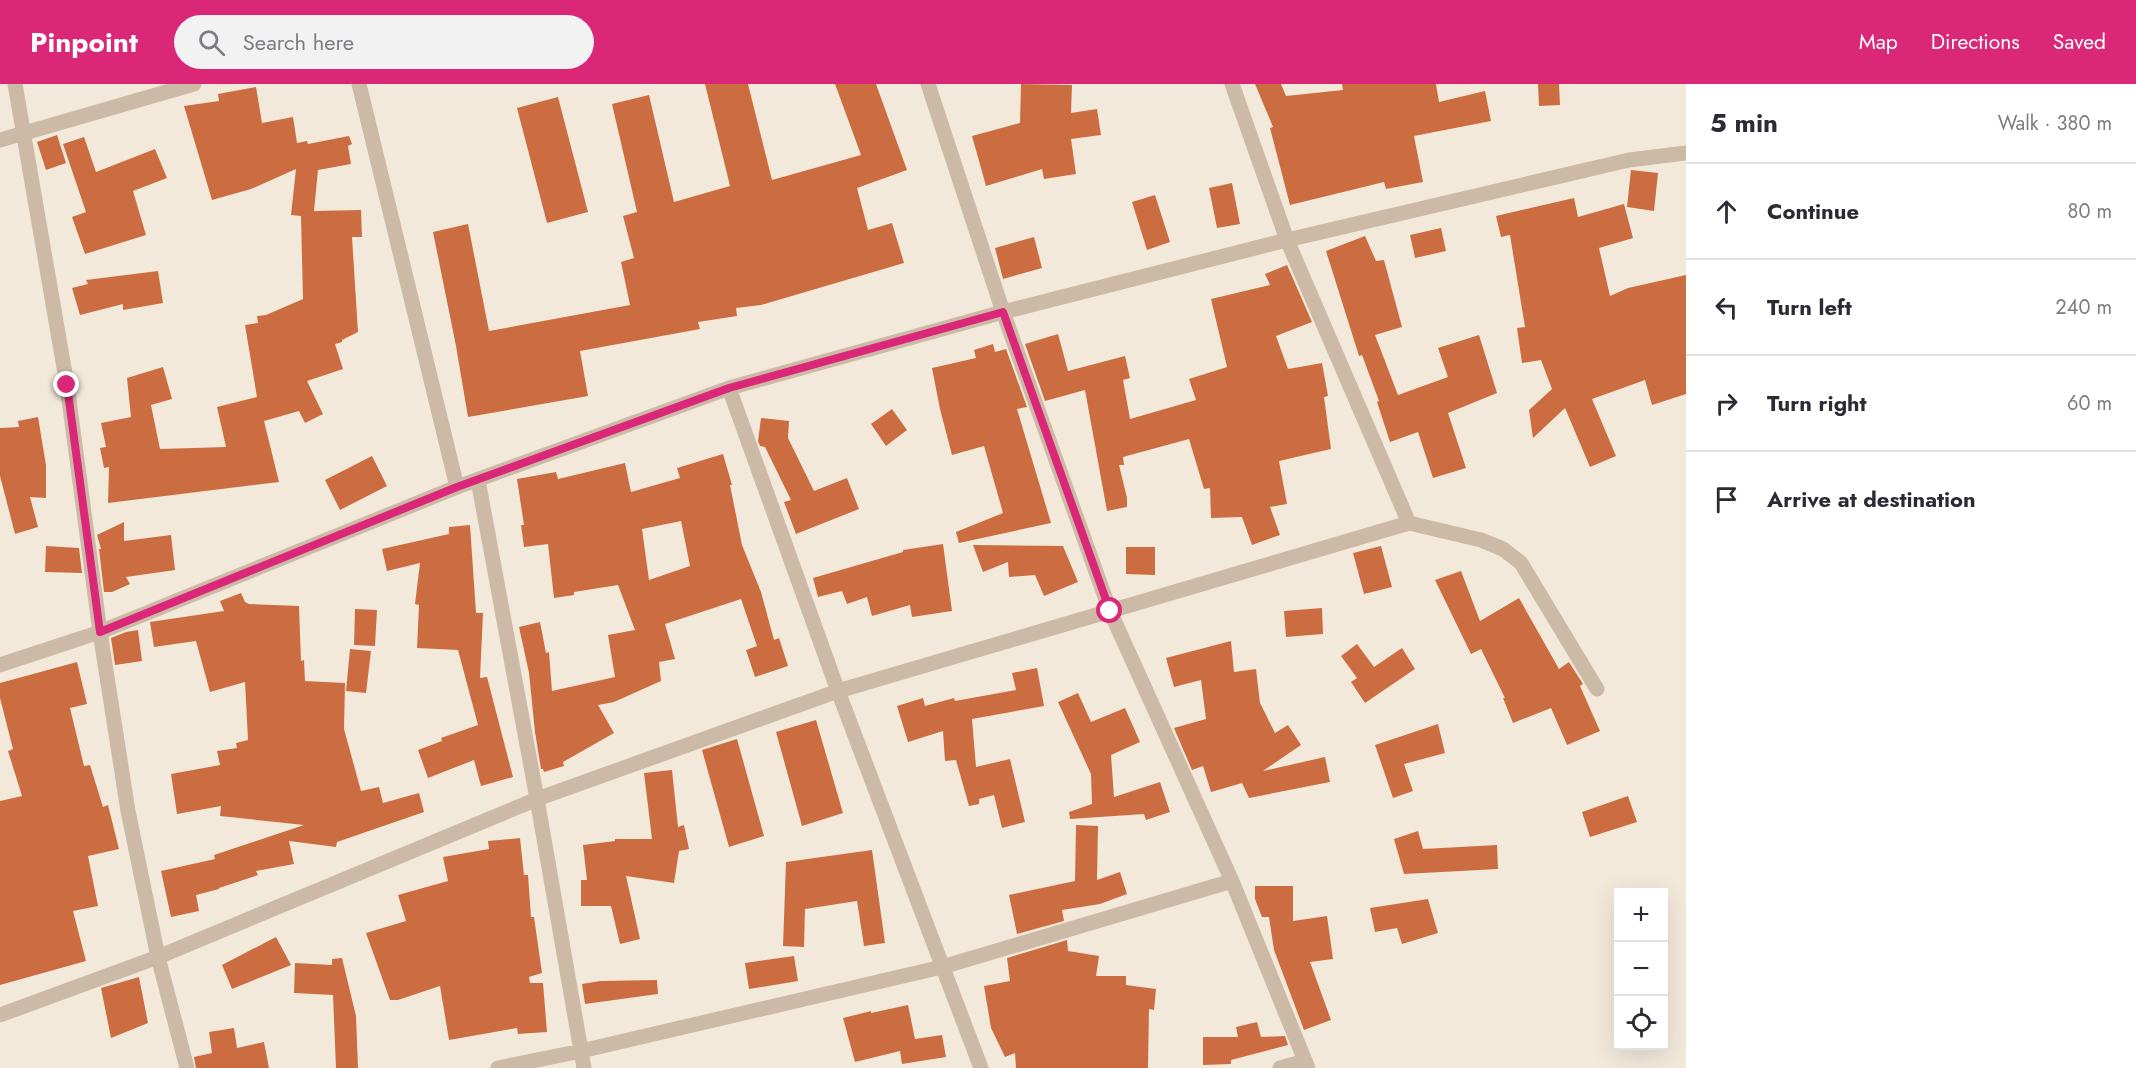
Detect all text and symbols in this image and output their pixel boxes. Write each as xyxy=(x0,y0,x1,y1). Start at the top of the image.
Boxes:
search box xyxy=(174,15,594,69)
text: Pinpoint xyxy=(30,22,138,63)
icon: search xyxy=(195,26,228,59)
text: Search here xyxy=(243,26,354,58)
text: Map xyxy=(1859,27,1898,57)
text: Directions xyxy=(1931,27,2020,57)
text: Saved xyxy=(2053,27,2106,57)
text: 5 min xyxy=(1710,104,1778,142)
text: Walk · 380 m xyxy=(1998,109,2112,138)
icon: ahead xyxy=(1710,195,1743,228)
text: Continue xyxy=(1767,195,1859,227)
text: 80 m xyxy=(2067,197,2112,226)
icon: left xyxy=(1710,291,1743,324)
text: Turn left xyxy=(1767,291,1852,323)
text: 240 m xyxy=(2055,293,2112,322)
route end xyxy=(53,371,79,397)
icon: right xyxy=(1710,387,1743,420)
text: Turn right xyxy=(1767,387,1867,419)
text: 60 m xyxy=(2067,389,2112,418)
icon: arrive xyxy=(1710,483,1743,516)
text: Arrive at destination xyxy=(1767,483,1976,515)
route start xyxy=(1096,597,1122,623)
map controls xyxy=(1614,888,1668,1050)
button: + xyxy=(1614,888,1668,942)
button: − xyxy=(1614,942,1668,996)
button: locate xyxy=(1614,996,1668,1050)

